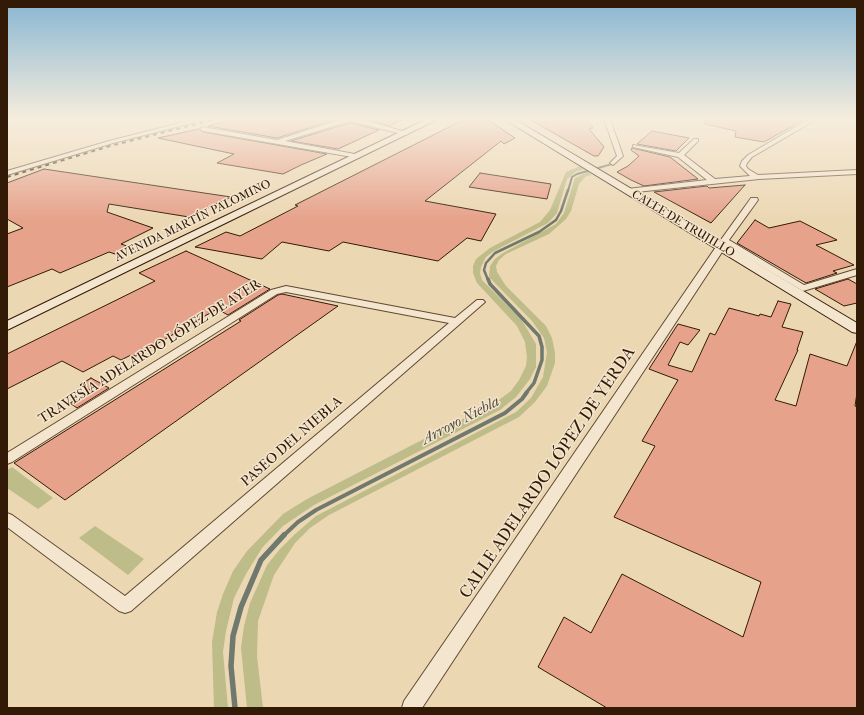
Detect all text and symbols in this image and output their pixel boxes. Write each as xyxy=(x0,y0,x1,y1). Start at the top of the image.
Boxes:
street label: AVENIDA MARTÍN PALOMINO xyxy=(113,177,273,265)
street label: CALLE DE TRUJILLO xyxy=(629,187,737,261)
street label: TRAVESÍA ADELARDO LÓPEZ DE AYER xyxy=(36,276,264,428)
street label: CALLE ADELARDO LÓPEZ DE YERDA xyxy=(456,343,640,603)
street label: PASEO DEL NIEBLA xyxy=(238,393,346,491)
water label: Arroyo Niebla xyxy=(419,393,503,449)

